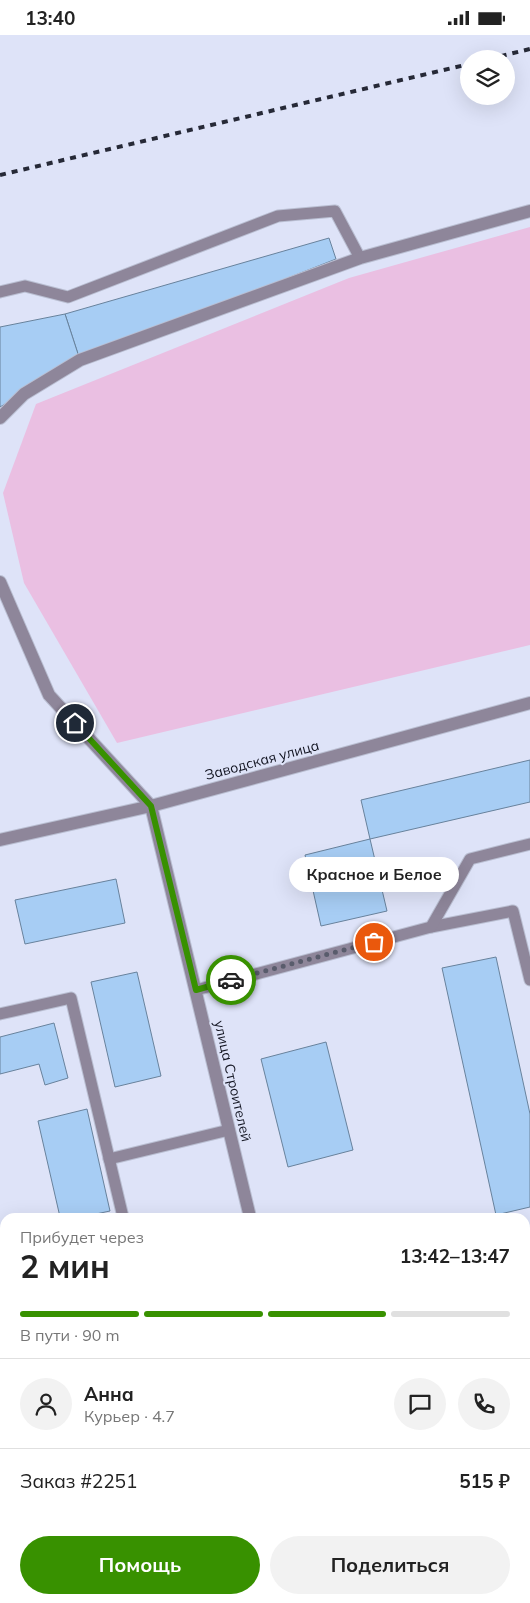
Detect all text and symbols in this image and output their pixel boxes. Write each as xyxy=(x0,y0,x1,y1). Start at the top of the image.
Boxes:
text: 13:40 xyxy=(25,6,75,30)
map controls xyxy=(460,50,515,105)
button: layers xyxy=(460,50,515,105)
pin xyxy=(54,702,96,744)
icon: home xyxy=(61,709,89,737)
street label: Заводская улица xyxy=(203,736,321,784)
callout: Красное и Белое xyxy=(289,857,459,892)
text: Красное и Белое xyxy=(306,864,442,884)
pin xyxy=(353,921,395,963)
icon: bag xyxy=(360,928,388,956)
courier xyxy=(206,955,256,1005)
icon: car xyxy=(217,966,245,994)
street label: улица Строителей xyxy=(210,1019,256,1143)
text: Прибудет через xyxy=(20,1227,144,1247)
text: 13:42–13:47 xyxy=(400,1244,510,1268)
text: 2 мин xyxy=(20,1246,110,1286)
text: В пути · 90 m xyxy=(20,1325,120,1345)
button: person xyxy=(20,1378,72,1430)
button: chat xyxy=(394,1378,446,1430)
button: phone xyxy=(458,1378,510,1430)
text: Анна xyxy=(84,1382,134,1406)
text: Курьер · 4.7 xyxy=(84,1406,175,1426)
text: Заказ #2251 xyxy=(20,1469,137,1493)
text: 515 ₽ xyxy=(459,1469,510,1493)
button: Помощь xyxy=(20,1536,260,1594)
button: Поделиться xyxy=(270,1536,510,1594)

